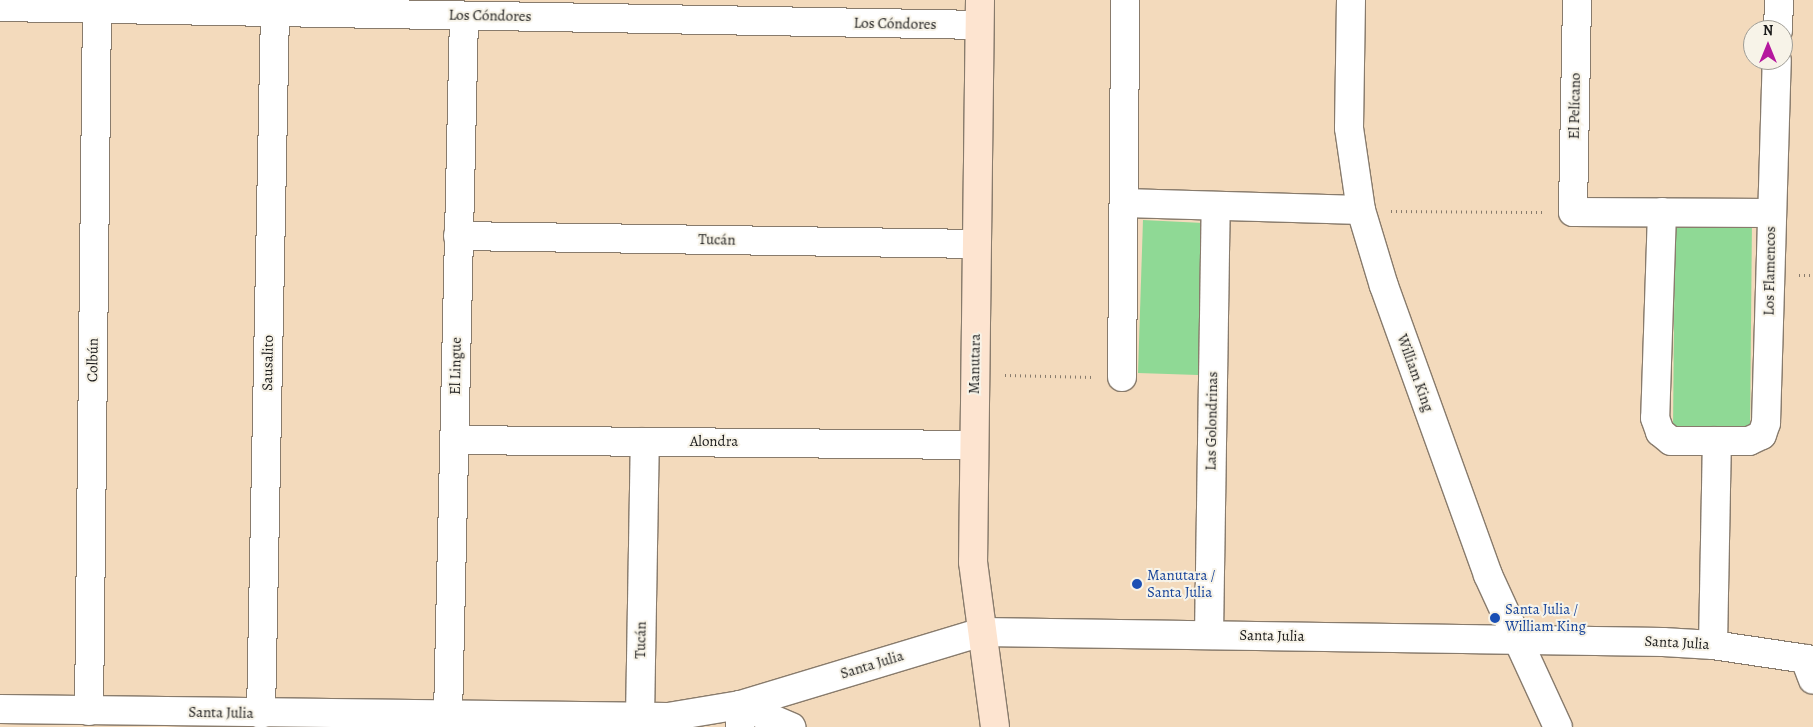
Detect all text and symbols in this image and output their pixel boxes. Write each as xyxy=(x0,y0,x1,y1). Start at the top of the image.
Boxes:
street label: Los Cóndores xyxy=(448,6,532,26)
street label: Los Cóndores xyxy=(853,14,937,34)
north arrow xyxy=(1743,20,1793,70)
text: N xyxy=(1763,21,1773,40)
street label: El Pelícano xyxy=(1565,73,1585,139)
street label: Los Flamencos xyxy=(1760,226,1780,316)
street label: Tucán xyxy=(698,231,736,249)
street label: William King xyxy=(1393,332,1437,414)
street label: Manutara xyxy=(965,334,985,394)
street label: Sausalito xyxy=(259,335,277,391)
street label: El Lingue xyxy=(446,337,466,395)
street label: Colbún xyxy=(84,338,102,382)
street label: Las Golondrinas xyxy=(1202,371,1222,471)
street label: Alondra xyxy=(690,433,738,451)
place label: Manutara / Santa Julia xyxy=(1147,566,1215,601)
marker: Manutara / Santa Julia xyxy=(1131,578,1143,590)
place label: Santa Julia / William King xyxy=(1505,600,1586,635)
marker: Santa Julia / William King xyxy=(1489,612,1501,624)
street label: Tucán xyxy=(632,621,650,659)
street label: Santa Julia xyxy=(1239,626,1305,646)
street label: Santa Julia xyxy=(1644,632,1710,654)
street label: Santa Julia xyxy=(838,647,906,683)
street label: Santa Julia xyxy=(188,703,254,723)

